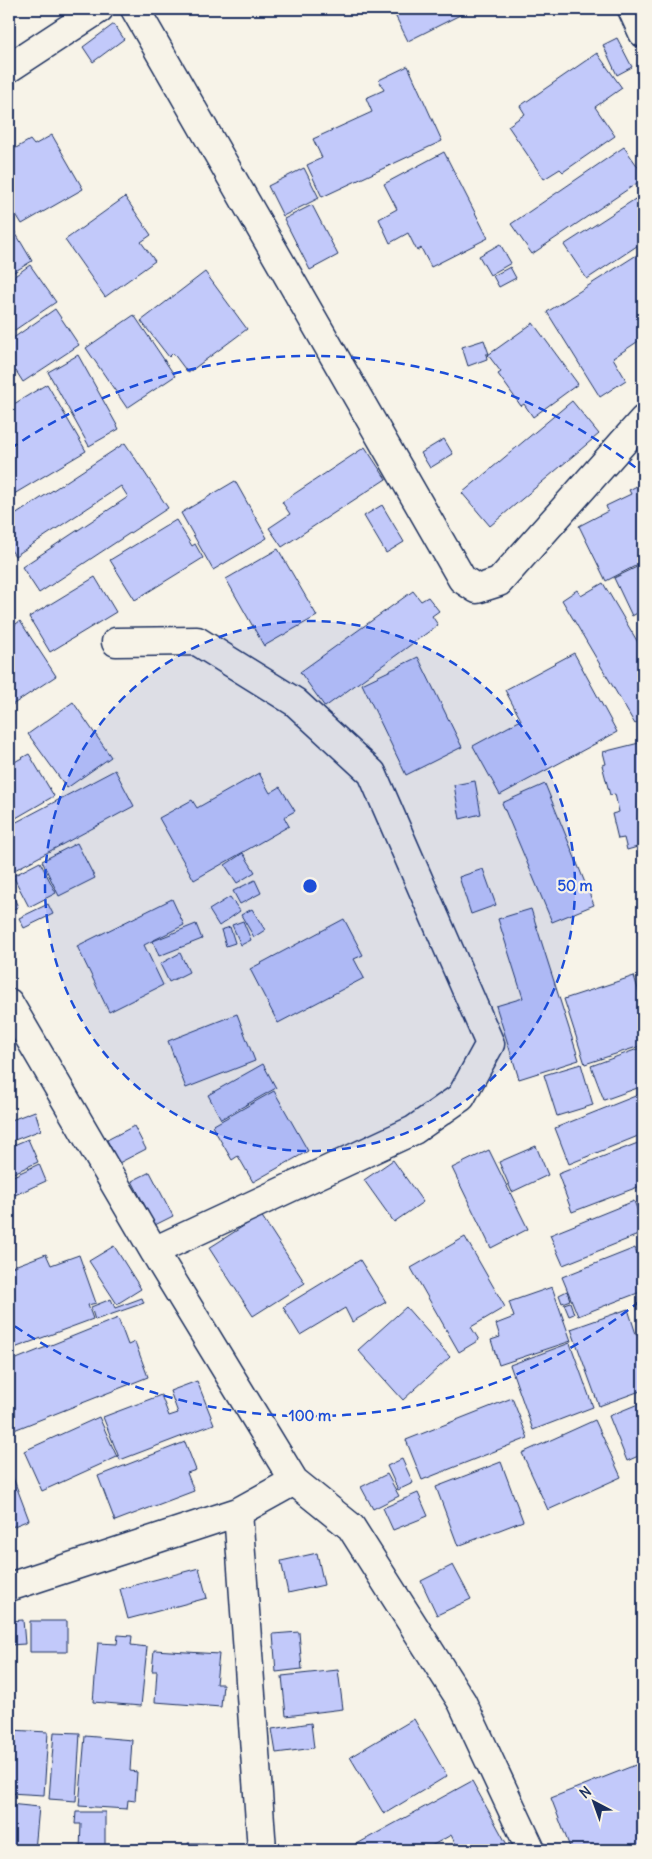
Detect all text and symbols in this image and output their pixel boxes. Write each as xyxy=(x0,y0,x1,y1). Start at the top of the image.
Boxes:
text: 50 m xyxy=(557,876,593,895)
centre of rings xyxy=(301,877,319,895)
text: 100 m xyxy=(289,1406,331,1425)
north arrow xyxy=(570,1776,620,1826)
text: N xyxy=(576,1782,595,1802)

